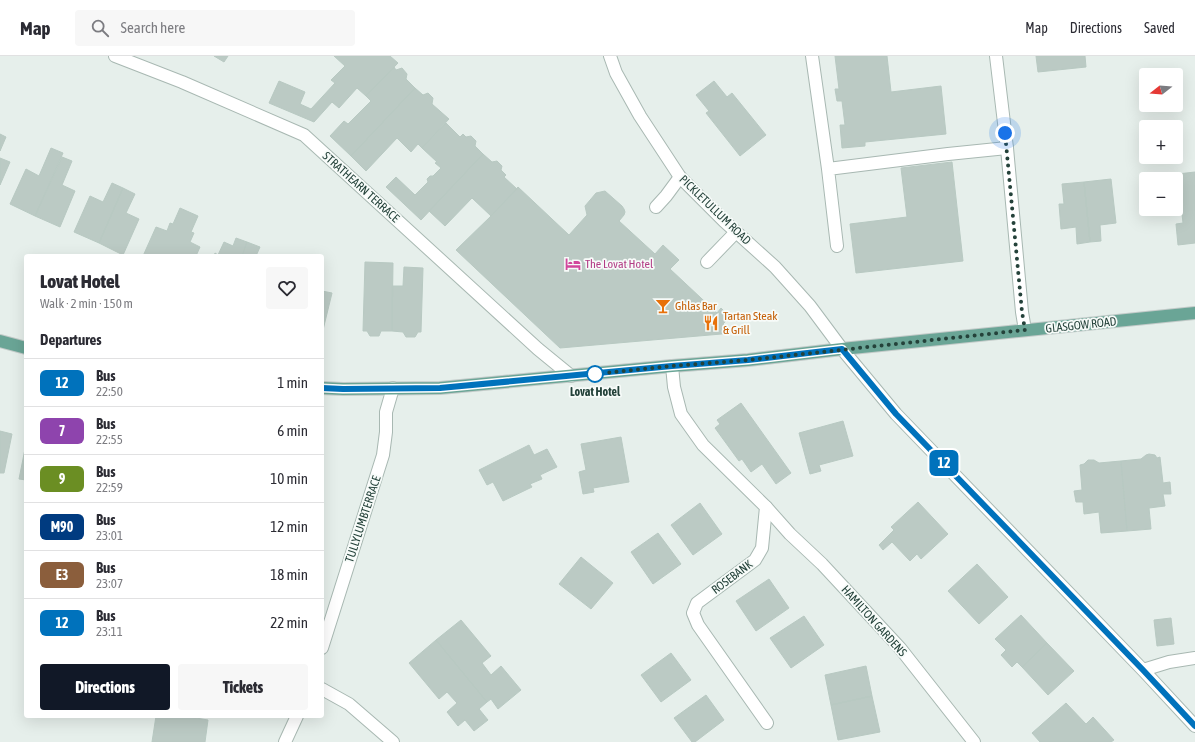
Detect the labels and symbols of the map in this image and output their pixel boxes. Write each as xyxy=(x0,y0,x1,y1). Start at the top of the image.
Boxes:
north arrow xyxy=(1139,68,1183,112)
your location xyxy=(995,123,1015,143)
street label: STRATHEARN TERRACE xyxy=(320,149,402,225)
street label: PICKLETULLUM ROAD xyxy=(676,172,754,248)
hotel icon: The Lovat Hotel xyxy=(564,255,582,273)
place label: The Lovat Hotel xyxy=(585,257,654,271)
bar icon: Ghlas Bar xyxy=(654,297,672,315)
place label: Ghlas Bar xyxy=(675,299,717,313)
place label: Tartan Steak & Grill xyxy=(723,309,778,337)
restaurant icon: Tartan Steak & Grill xyxy=(702,314,720,332)
street label: GLASGOW ROAD xyxy=(1045,314,1117,336)
marker: Lovat Hotel xyxy=(586,365,604,383)
place label: Lovat Hotel xyxy=(570,385,621,399)
line badge: 12 xyxy=(926,450,962,476)
street label: TULLYLUMBTERRACE xyxy=(342,474,384,564)
street label: ROSEBANK xyxy=(709,557,755,597)
street label: HAMILTON GARDENS xyxy=(839,583,909,659)

